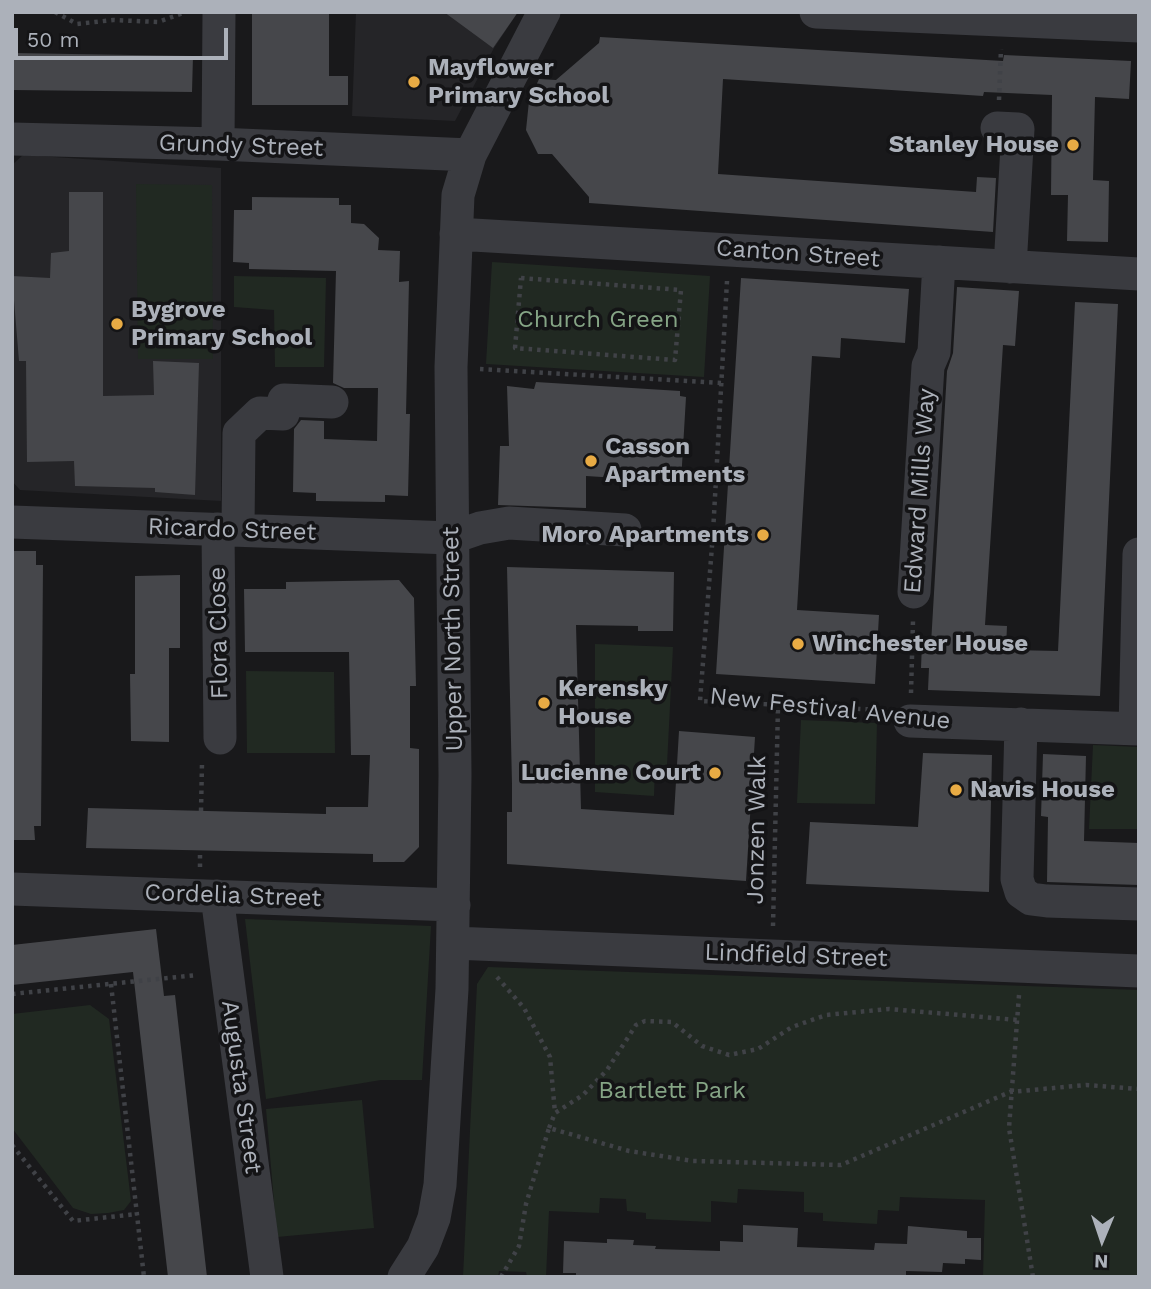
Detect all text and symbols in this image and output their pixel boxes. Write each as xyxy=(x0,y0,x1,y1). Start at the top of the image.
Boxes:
scale bar xyxy=(18,14,231,58)
text: 50 m xyxy=(27,27,79,52)
place label: Mayflower Primary School xyxy=(428,54,609,110)
marker: Mayflower Primary School xyxy=(406,74,422,90)
street label: Grundy Street xyxy=(158,129,324,163)
place label: Stanley House xyxy=(889,131,1059,159)
marker: Stanley House xyxy=(1065,137,1081,153)
street label: Canton Street xyxy=(715,234,881,274)
place label: Bygrove Primary School xyxy=(131,296,312,352)
park label: Church Green xyxy=(517,306,679,334)
marker: Bygrove Primary School xyxy=(109,316,125,332)
street label: Edward Mills Way xyxy=(898,387,942,595)
place label: Casson Apartments xyxy=(605,433,745,489)
marker: Casson Apartments xyxy=(583,453,599,469)
street label: Ricardo Street xyxy=(147,513,317,547)
place label: Moro Apartments xyxy=(541,521,749,549)
street label: Upper North Street xyxy=(437,526,469,752)
marker: Moro Apartments xyxy=(755,527,771,543)
street label: Flora Close xyxy=(203,567,235,699)
place label: Winchester House xyxy=(812,630,1028,658)
marker: Winchester House xyxy=(790,636,806,652)
place label: Kerensky House xyxy=(558,675,668,731)
street label: New Festival Avenue xyxy=(708,682,952,736)
marker: Kerensky House xyxy=(536,695,552,711)
street label: Jonzen Walk xyxy=(741,755,773,905)
place label: Lucienne Court xyxy=(521,759,701,787)
marker: Lucienne Court xyxy=(707,765,723,781)
place label: Navis House xyxy=(970,776,1115,804)
marker: Navis House xyxy=(948,782,964,798)
street label: Cordelia Street xyxy=(144,879,322,913)
street label: Lindfield Street xyxy=(704,938,888,974)
street label: Augusta Street xyxy=(215,998,267,1176)
park label: Bartlett Park xyxy=(598,1077,746,1105)
north arrow xyxy=(1067,1205,1137,1275)
text: N xyxy=(1094,1250,1109,1273)

